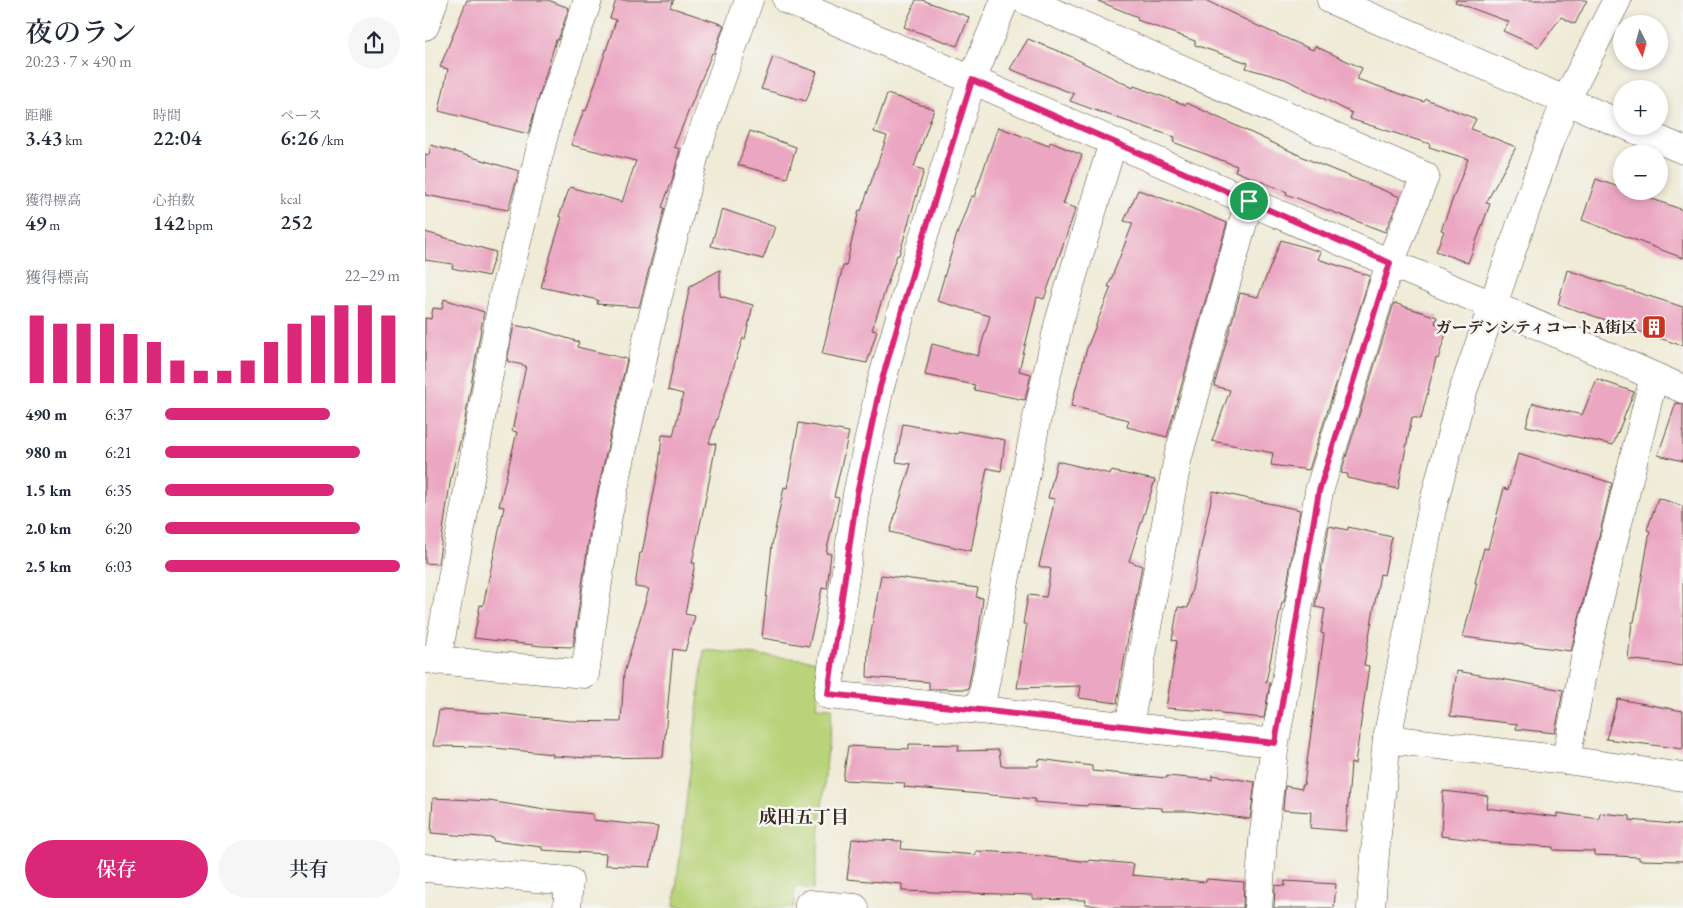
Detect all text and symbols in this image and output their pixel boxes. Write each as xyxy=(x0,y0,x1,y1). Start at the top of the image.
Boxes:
text: 夜のラン xyxy=(25,14,137,50)
north arrow xyxy=(1613,15,1667,70)
map controls xyxy=(1613,15,1668,200)
button: share xyxy=(348,17,400,69)
text: 20:23 · 7 × 490 m xyxy=(25,51,132,72)
button: + xyxy=(1613,80,1668,135)
text: 距離 xyxy=(25,106,53,124)
text: 時間 xyxy=(153,106,181,124)
text: ペース xyxy=(280,106,322,124)
text: 3.43 xyxy=(25,124,62,151)
text: 22:04 xyxy=(153,124,201,151)
text: 6:26 xyxy=(280,124,318,151)
text: km xyxy=(62,131,83,149)
text: /km xyxy=(318,131,344,149)
button: − xyxy=(1613,145,1668,200)
pin xyxy=(1228,180,1270,222)
icon: arrive xyxy=(1235,187,1263,215)
text: kcal xyxy=(280,190,301,208)
text: 獲得標高 xyxy=(25,191,81,209)
text: 心拍数 xyxy=(153,191,195,209)
text: 252 xyxy=(280,208,313,235)
text: 49 xyxy=(25,209,47,236)
text: 142 xyxy=(153,209,185,236)
text: m xyxy=(47,216,60,234)
text: bpm xyxy=(185,216,213,234)
text: 22–29 m xyxy=(345,265,400,286)
text: 獲得標高 xyxy=(25,267,89,288)
building icon: ガーデンシティコートA街区 xyxy=(1641,314,1667,340)
place label: ガーデンシティコートA街区 xyxy=(1435,317,1637,338)
text: 490 m xyxy=(25,404,67,425)
text: 6:37 xyxy=(105,404,132,425)
text: 980 m xyxy=(25,442,67,463)
text: 6:21 xyxy=(105,442,132,463)
text: 1.5 km xyxy=(25,480,71,501)
text: 6:35 xyxy=(105,480,132,501)
text: 2.0 km xyxy=(25,518,71,539)
text: 6:20 xyxy=(105,518,132,539)
text: 2.5 km xyxy=(25,556,71,577)
text: 6:03 xyxy=(105,556,132,577)
district label: 成田五丁目 xyxy=(759,805,849,828)
button: 保存 xyxy=(25,840,208,898)
button: 共有 xyxy=(218,840,400,898)

